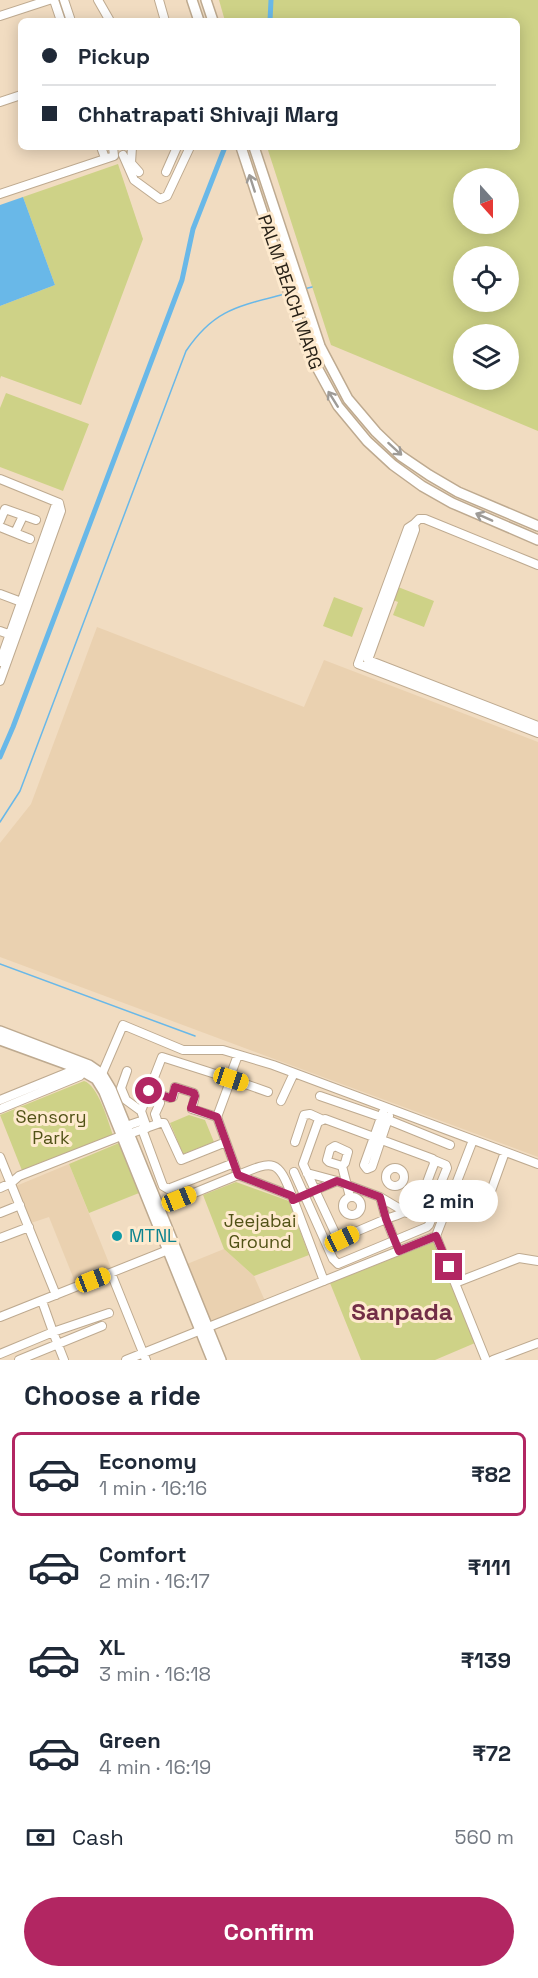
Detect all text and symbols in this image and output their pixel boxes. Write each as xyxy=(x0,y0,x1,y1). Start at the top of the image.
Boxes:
text: Pickup xyxy=(78,42,150,70)
text: Chhatrapati Shivaji Marg xyxy=(78,100,339,128)
north arrow xyxy=(453,168,519,234)
map controls xyxy=(453,168,519,390)
one-way arrow xyxy=(246,173,257,192)
street label: PALM BEACH MARG xyxy=(253,211,328,372)
button: locate xyxy=(453,246,519,312)
button: layers xyxy=(453,324,519,390)
one-way arrow xyxy=(327,391,339,408)
one-way arrow xyxy=(387,442,402,456)
one-way arrow xyxy=(475,511,493,522)
car xyxy=(211,1065,251,1093)
route start xyxy=(135,1077,162,1104)
park label: Sensory Park xyxy=(15,1105,87,1149)
callout: 2 min xyxy=(400,1180,498,1222)
car xyxy=(159,1184,199,1214)
text: 2 min xyxy=(423,1188,474,1214)
park label: Jeejabai Ground xyxy=(224,1209,296,1253)
car xyxy=(322,1223,362,1255)
place label: MTNL xyxy=(129,1224,177,1247)
marker: MTNL xyxy=(110,1229,124,1243)
route end xyxy=(435,1253,462,1280)
car xyxy=(73,1265,113,1295)
district label: Sanpada xyxy=(351,1296,453,1327)
text: Choose a ride xyxy=(24,1378,201,1413)
icon: car xyxy=(27,1447,81,1501)
text: Economy xyxy=(99,1447,197,1475)
text: ₹82 xyxy=(471,1460,511,1488)
text: 1 min · 16:16 xyxy=(99,1475,207,1501)
icon: car xyxy=(27,1540,81,1594)
text: Comfort xyxy=(99,1540,187,1568)
text: ₹111 xyxy=(467,1553,511,1581)
text: 2 min · 16:17 xyxy=(99,1568,210,1594)
icon: car xyxy=(27,1633,81,1687)
text: XL xyxy=(99,1633,125,1661)
text: ₹139 xyxy=(460,1646,511,1674)
text: 3 min · 16:18 xyxy=(99,1661,211,1687)
icon: car xyxy=(27,1726,81,1780)
text: Green xyxy=(99,1726,161,1754)
text: ₹72 xyxy=(472,1739,511,1767)
text: 4 min · 16:19 xyxy=(99,1754,211,1780)
icon: cash xyxy=(24,1821,57,1854)
text: Cash xyxy=(72,1823,124,1851)
text: 560 m xyxy=(455,1824,514,1850)
button: Confirm xyxy=(24,1897,514,1966)

